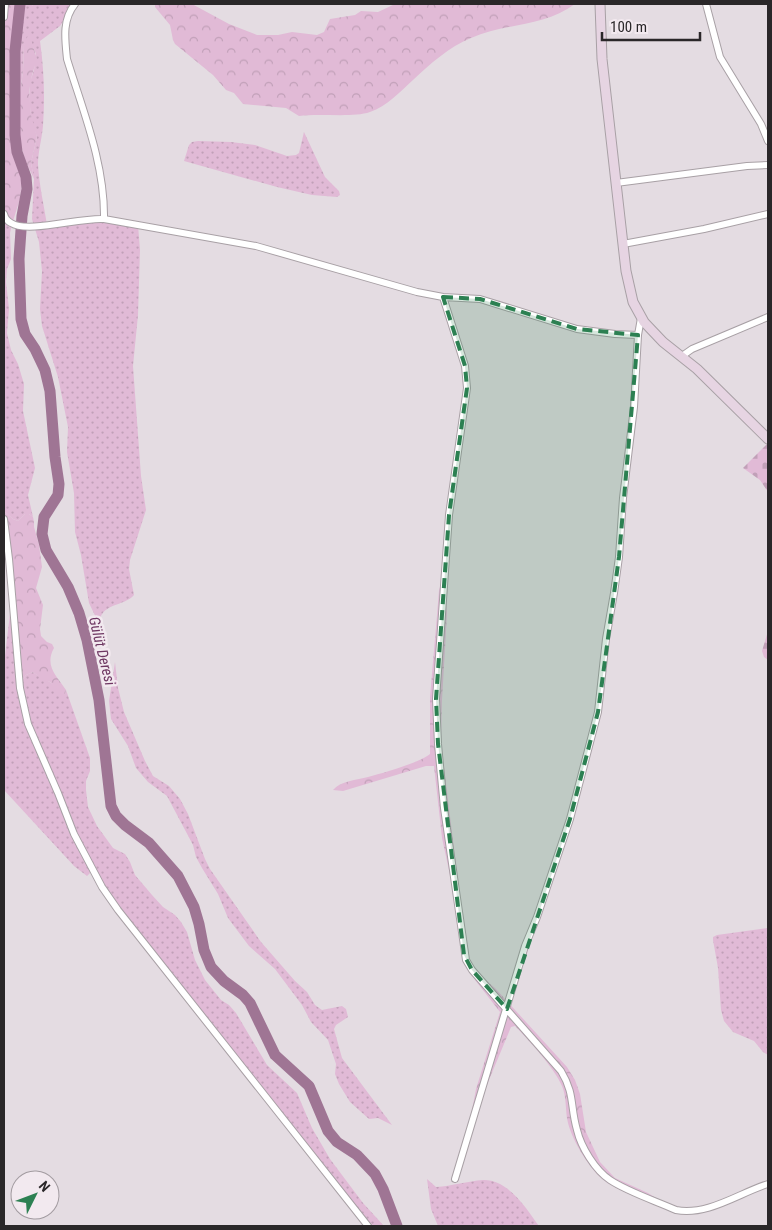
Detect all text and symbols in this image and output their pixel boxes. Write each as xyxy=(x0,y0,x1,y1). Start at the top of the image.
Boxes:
scale bar xyxy=(602,10,700,42)
text: 100 m xyxy=(610,18,647,36)
water label: Gülüt Deresi xyxy=(85,615,119,688)
north arrow xyxy=(10,1170,60,1220)
text: N xyxy=(36,1178,53,1195)

